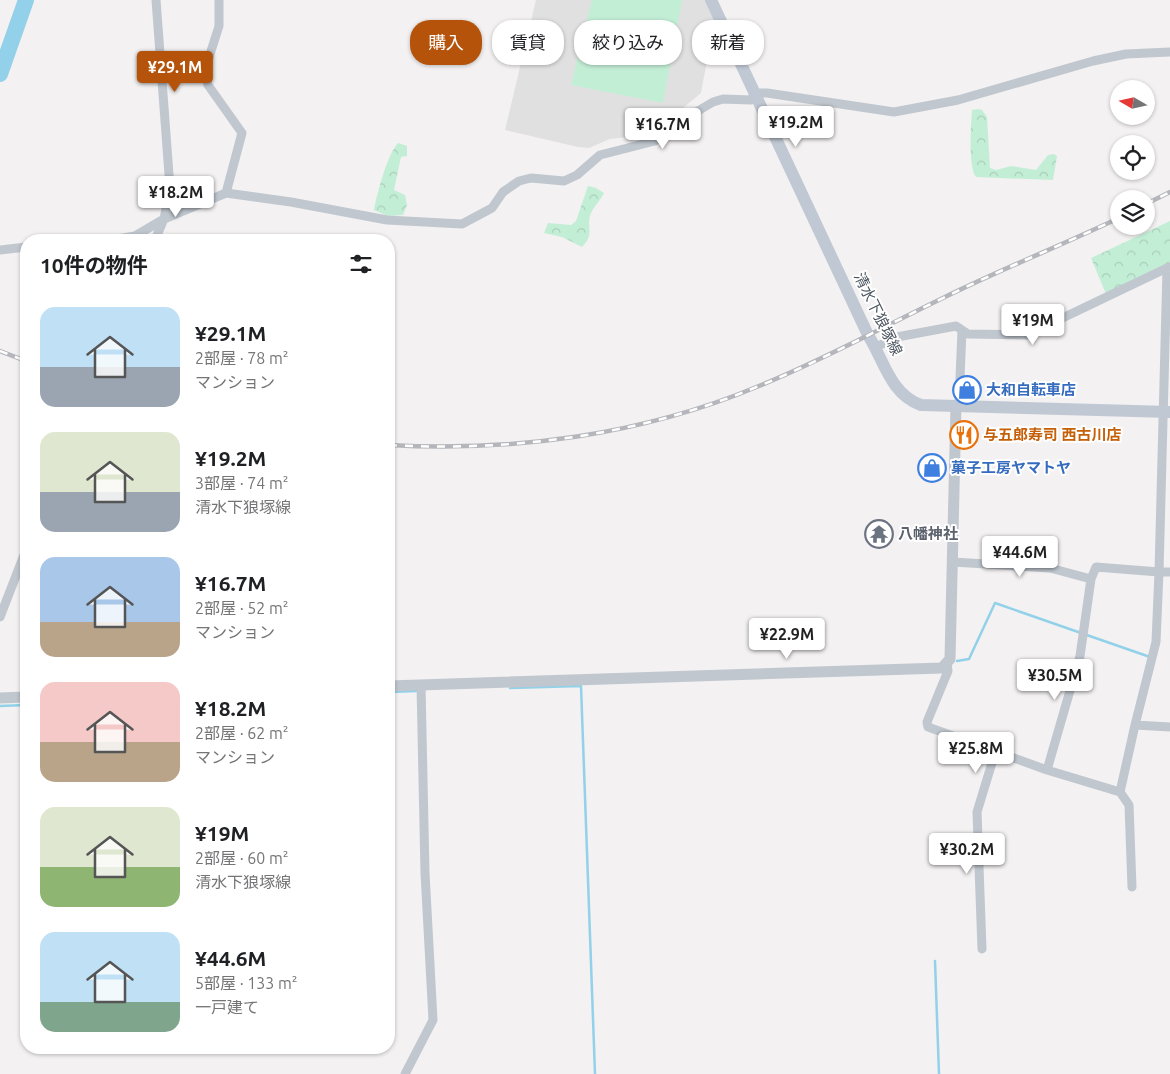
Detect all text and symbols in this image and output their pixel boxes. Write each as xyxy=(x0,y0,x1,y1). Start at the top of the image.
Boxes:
chip: 購入 xyxy=(410,20,482,65)
chip: 賃貸 xyxy=(492,20,564,65)
chip: 絞り込み xyxy=(574,20,682,65)
chip: 新着 xyxy=(692,20,764,65)
pin: ¥29.1M xyxy=(134,51,216,93)
text: ¥29.1M xyxy=(148,58,202,76)
north arrow xyxy=(1110,80,1155,125)
map controls xyxy=(1110,80,1155,235)
pin: ¥19.2M xyxy=(755,106,837,148)
pin: ¥16.7M xyxy=(622,108,704,150)
text: ¥19.2M xyxy=(769,113,823,131)
text: ¥16.7M xyxy=(636,115,690,133)
button: locate xyxy=(1110,135,1155,180)
pin: ¥18.2M xyxy=(135,176,217,218)
text: ¥18.2M xyxy=(149,183,203,201)
button: layers xyxy=(1110,190,1155,235)
icon: filters xyxy=(347,250,375,278)
text: 10件の物件 xyxy=(40,253,148,277)
street label: 清水下狼塚線 xyxy=(851,270,906,358)
pin: ¥19M xyxy=(1003,304,1063,346)
text: ¥19M xyxy=(1012,311,1054,329)
text: ¥29.1M xyxy=(195,321,266,345)
icon: home xyxy=(80,327,140,387)
text: 2部屋 · 78 m² xyxy=(195,349,289,367)
text: マンション xyxy=(195,373,275,391)
shop icon: 大和自転車店 xyxy=(952,375,982,405)
place label: 大和自転車店 xyxy=(986,381,1076,398)
restaurant icon: 与五郎寿司 西古川店 xyxy=(949,420,979,450)
place label: 与五郎寿司 西古川店 xyxy=(983,426,1122,443)
text: ¥19.2M xyxy=(195,446,266,470)
icon: home xyxy=(80,452,140,512)
shop icon: 菓子工房ヤマトヤ xyxy=(917,453,947,483)
place label: 菓子工房ヤマトヤ xyxy=(951,459,1071,476)
text: 3部屋 · 74 m² xyxy=(195,474,289,492)
text: 清水下狼塚線 xyxy=(195,498,291,516)
temple icon: 八幡神社 xyxy=(864,519,894,549)
place label: 八幡神社 xyxy=(898,525,958,542)
pin: ¥44.6M xyxy=(979,536,1061,578)
text: ¥44.6M xyxy=(993,543,1047,561)
text: ¥16.7M xyxy=(195,571,266,595)
icon: home xyxy=(80,577,140,637)
text: 2部屋 · 52 m² xyxy=(195,599,289,617)
pin: ¥22.9M xyxy=(746,618,828,660)
text: マンション xyxy=(195,623,275,641)
text: ¥22.9M xyxy=(760,625,814,643)
pin: ¥30.5M xyxy=(1014,658,1096,701)
text: ¥30.5M xyxy=(1028,666,1082,684)
text: ¥18.2M xyxy=(195,696,266,720)
icon: home xyxy=(80,702,140,762)
text: 2部屋 · 62 m² xyxy=(195,724,289,742)
pin: ¥25.8M xyxy=(935,732,1017,774)
text: ¥25.8M xyxy=(949,739,1003,757)
text: マンション xyxy=(195,748,275,766)
text: ¥19M xyxy=(195,821,249,845)
icon: home xyxy=(80,827,140,887)
pin: ¥30.2M xyxy=(926,832,1008,875)
text: ¥30.2M xyxy=(940,840,994,858)
text: 2部屋 · 60 m² xyxy=(195,849,289,867)
text: 清水下狼塚線 xyxy=(195,873,291,891)
text: ¥44.6M xyxy=(195,946,266,970)
icon: home xyxy=(80,952,140,1012)
text: 5部屋 · 133 m² xyxy=(195,974,298,992)
text: 一戸建て xyxy=(195,998,259,1016)

